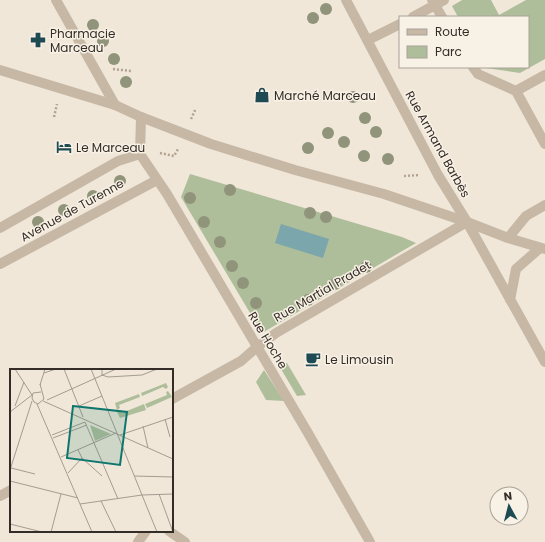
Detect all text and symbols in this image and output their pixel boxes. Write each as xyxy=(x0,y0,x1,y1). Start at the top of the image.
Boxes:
legend xyxy=(399,16,529,68)
text: Route xyxy=(435,23,469,40)
place label: Pharmacie Marceau xyxy=(50,25,115,56)
pharmacy icon: Pharmacie Marceau xyxy=(29,31,47,49)
text: Parc xyxy=(435,43,462,60)
shop icon: Marché Marceau xyxy=(253,86,271,104)
place label: Marché Marceau xyxy=(274,87,376,104)
street label: Rue Armand Barbès xyxy=(402,88,474,200)
hotel icon: Le Marceau xyxy=(55,138,73,156)
place label: Le Marceau xyxy=(76,139,145,156)
street label: Avenue de Turenne xyxy=(17,174,127,246)
street label: Rue Martial Pradet xyxy=(270,256,374,326)
street label: Rue Hoche xyxy=(244,308,292,372)
cafe icon: Le Limousin xyxy=(304,350,322,368)
place label: Le Limousin xyxy=(325,351,394,368)
inset map xyxy=(10,369,173,532)
north arrow xyxy=(489,486,529,526)
text: N xyxy=(503,488,513,505)

